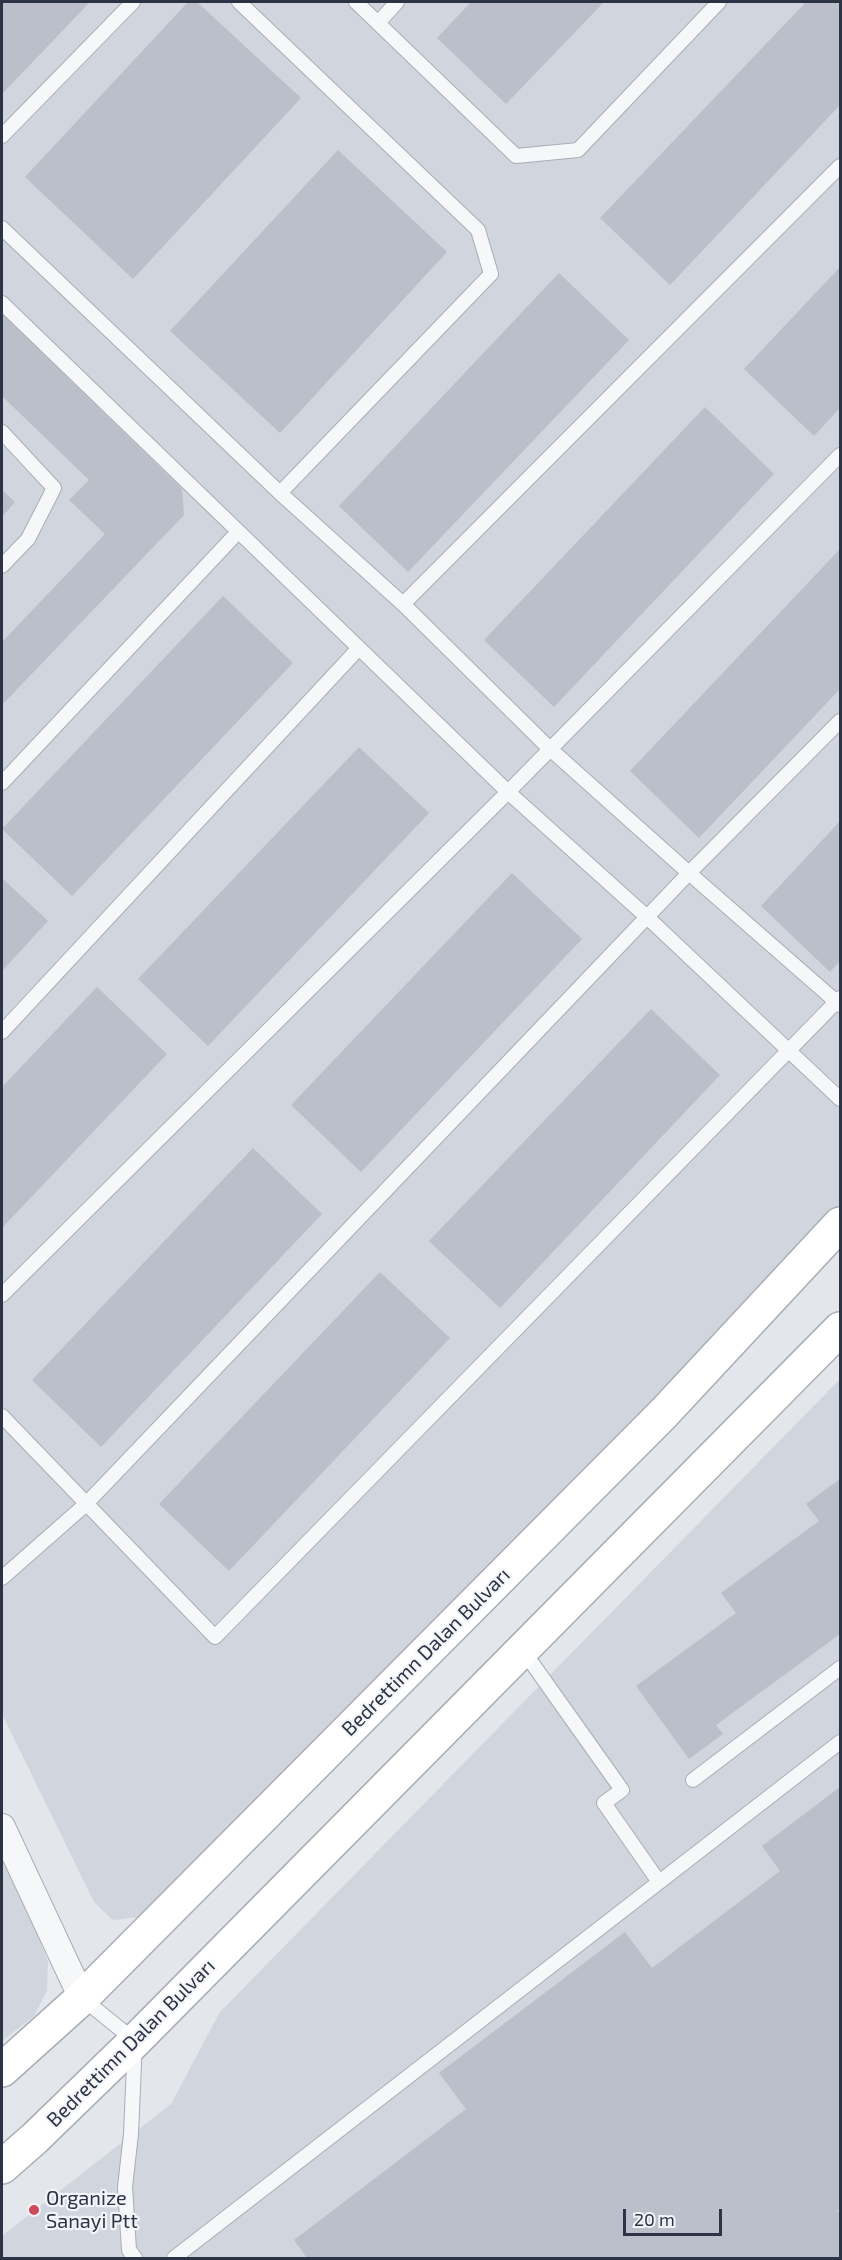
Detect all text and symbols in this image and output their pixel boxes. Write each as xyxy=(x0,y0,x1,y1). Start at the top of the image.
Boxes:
street label: Bedrettimn Dalan Bulvarı xyxy=(337,1563,515,1741)
street label: Bedrettimn Dalan Bulvarı xyxy=(42,1954,220,2132)
place label: Organize Sanayi Ptt xyxy=(46,2186,138,2233)
scale bar xyxy=(626,2197,725,2235)
marker: Organize Sanayi Ptt xyxy=(27,2203,41,2217)
text: 20 m xyxy=(634,2208,675,2230)

